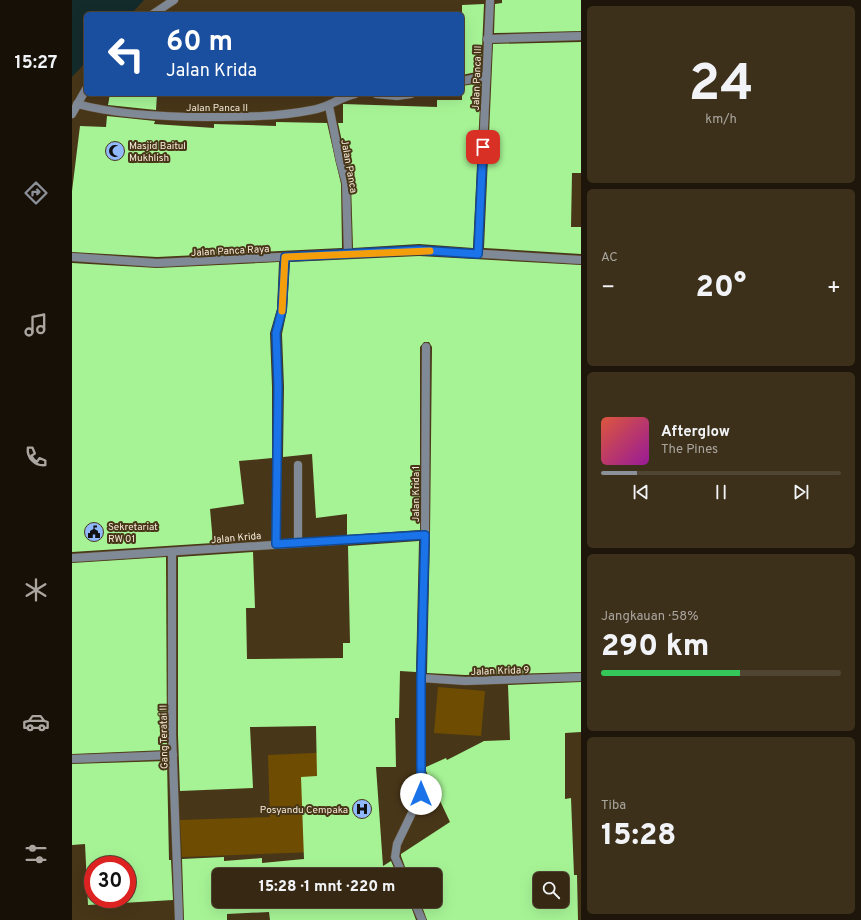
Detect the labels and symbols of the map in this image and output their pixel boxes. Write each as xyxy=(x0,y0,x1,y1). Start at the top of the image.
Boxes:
street label: Jalan Panca III xyxy=(470,45,485,111)
street label: Jalan Panca II xyxy=(186,102,248,115)
pin xyxy=(466,130,500,164)
street label: Jalan Panca xyxy=(337,138,360,194)
mosque icon: Masjid Baitul Mukhlish xyxy=(104,140,126,162)
place label: Masjid Baitul Mukhlish xyxy=(129,140,186,165)
street label: Jalan Panca Raya xyxy=(190,243,270,260)
street label: Jalan Krida 1 xyxy=(410,466,423,522)
public building icon: Sekretariat RW 01 xyxy=(83,521,105,543)
place label: Sekretariat RW 01 xyxy=(108,521,158,546)
street label: Jalan Krida xyxy=(210,530,262,547)
street label: Jalan Krida 9 xyxy=(470,664,530,679)
street label: Gang Teratai II xyxy=(157,705,172,769)
position arrow xyxy=(400,773,442,815)
hospital icon: Posyandu Cempaka xyxy=(351,798,373,820)
place label: Posyandu Cempaka xyxy=(260,804,348,817)
speed limit sign: 30 xyxy=(84,856,136,908)

